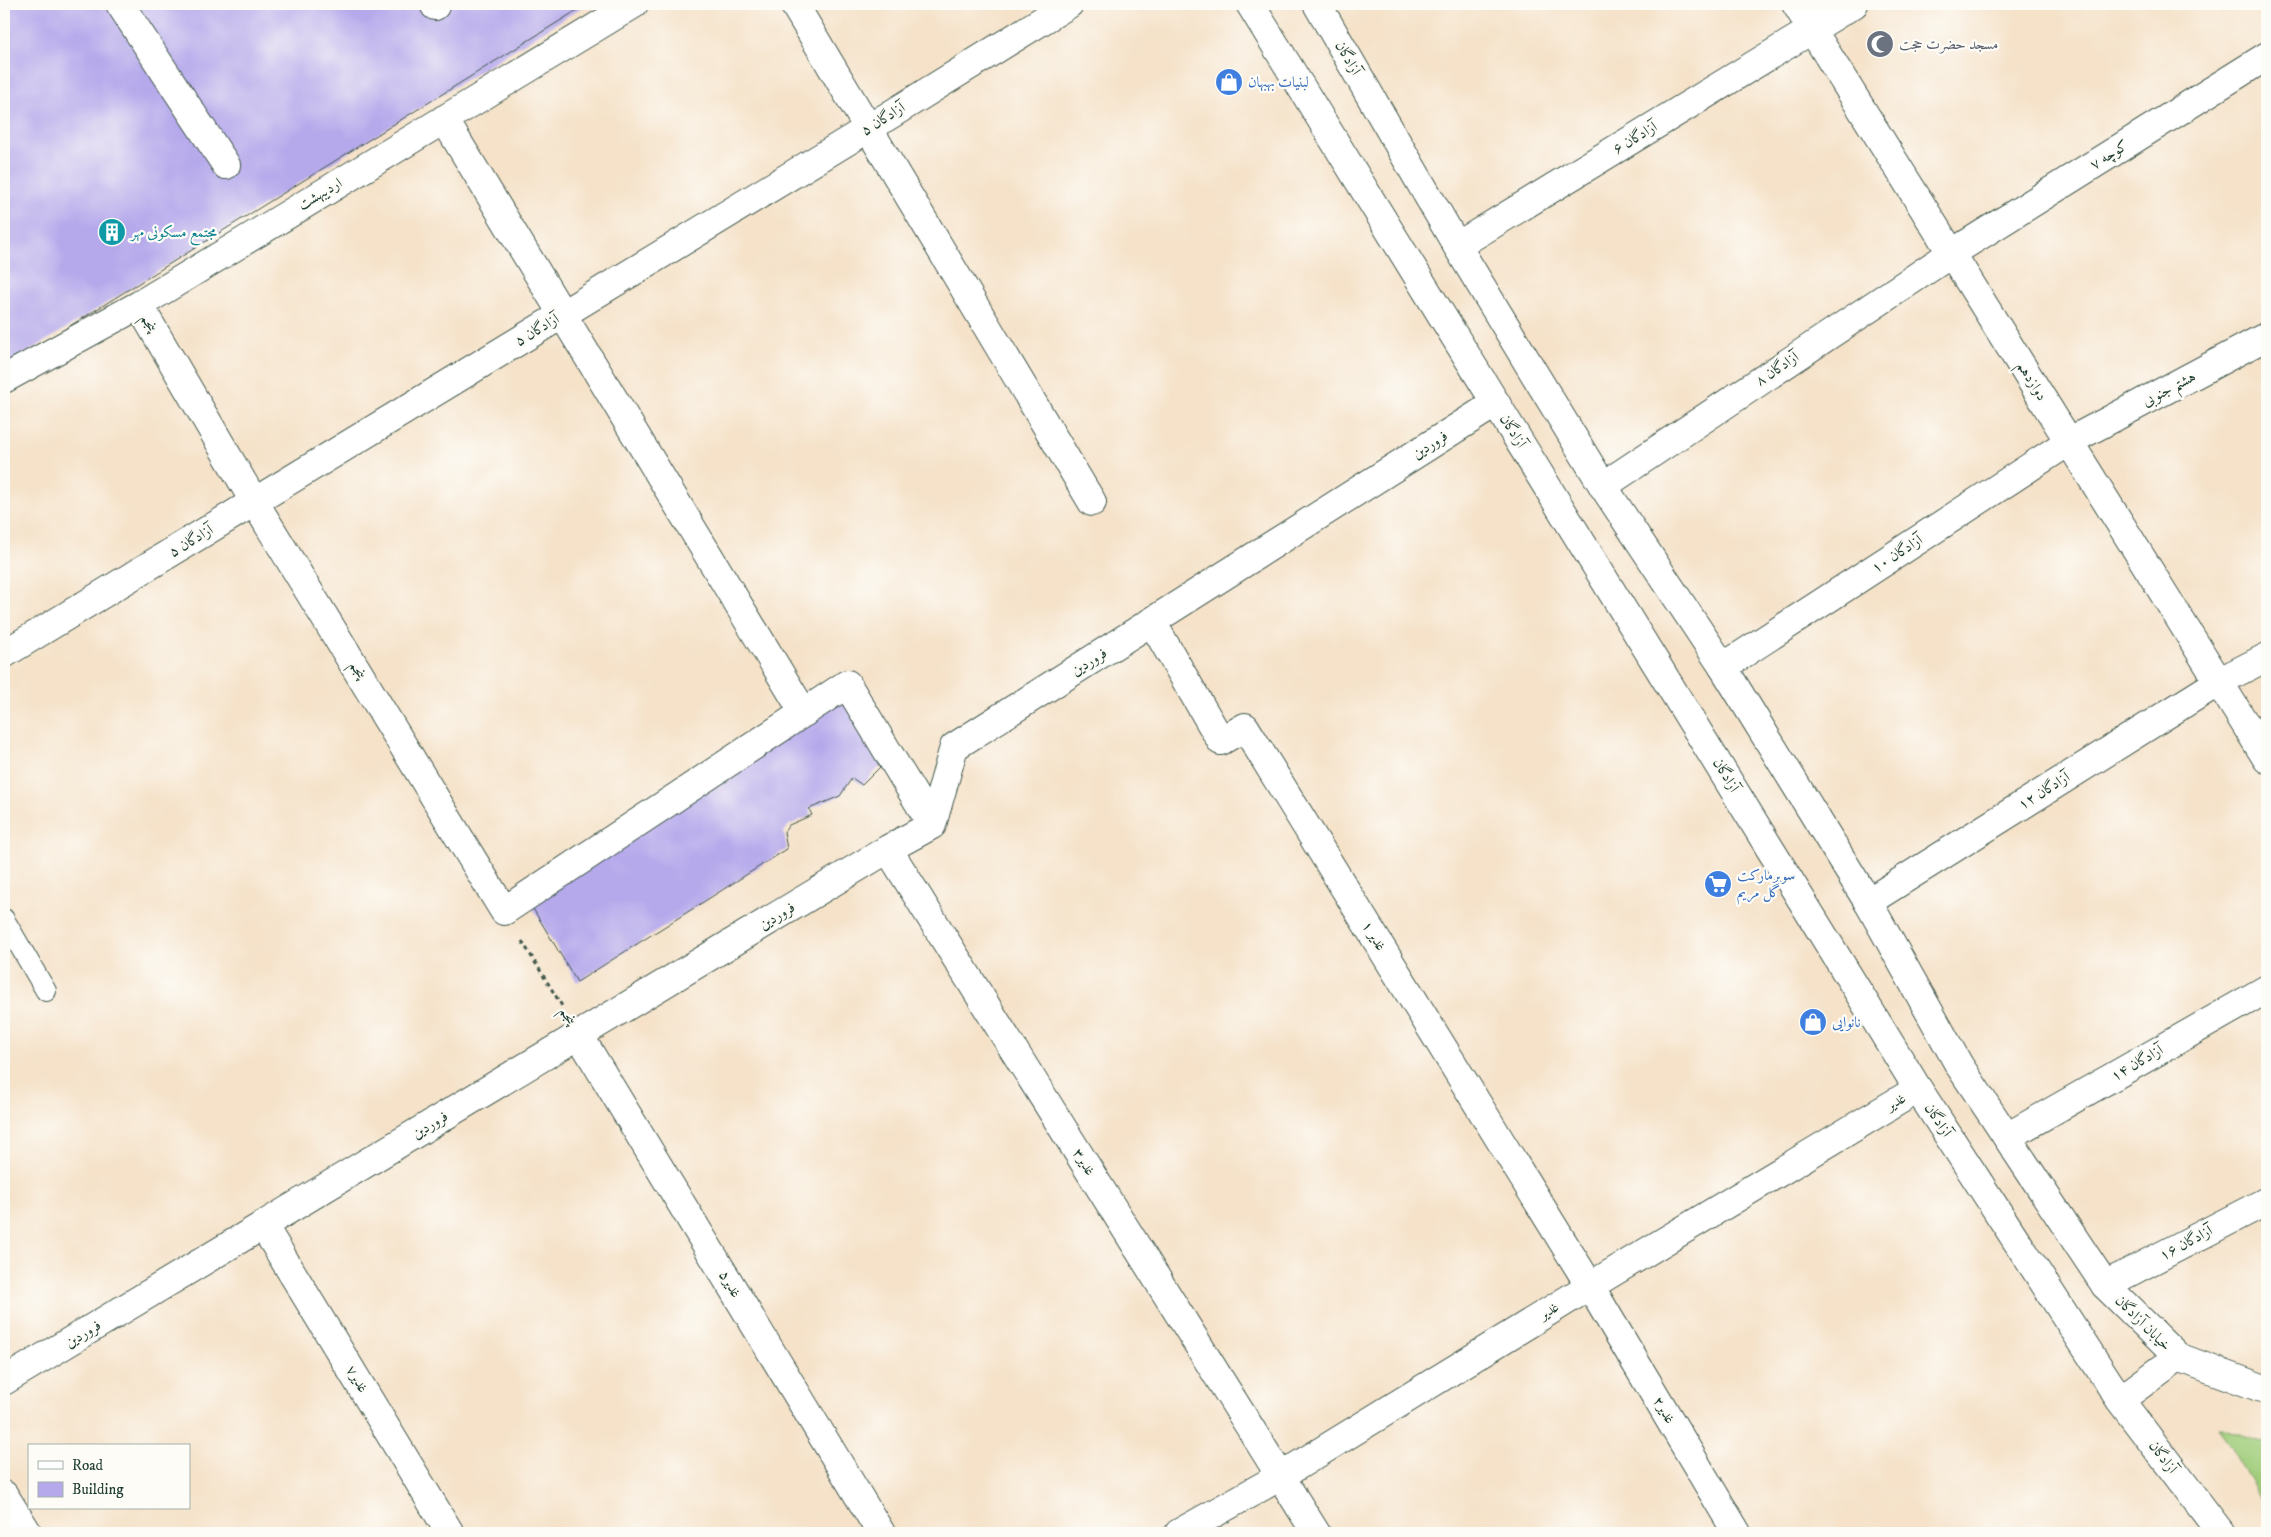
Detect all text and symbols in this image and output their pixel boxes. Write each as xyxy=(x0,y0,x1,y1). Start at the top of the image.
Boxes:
mosque icon: مسجد حضرت حجت xyxy=(1865,29,1895,59)
place label: مسجد حضرت حجت xyxy=(1899,35,1998,54)
street label: آزادگان xyxy=(1331,37,1366,80)
shop icon: لبنیات بهبهان xyxy=(1214,67,1244,97)
place label: لبنیات بهبهان xyxy=(1248,73,1309,92)
street label: آزادگان ۵ xyxy=(857,97,910,140)
street label: آزادگان ۶ xyxy=(1609,116,1662,159)
street label: کوچه ۷ xyxy=(2086,136,2132,175)
street label: اردیبهشت xyxy=(294,173,346,215)
building icon: مجتمع مسکونی مهر xyxy=(97,217,127,247)
place label: مجتمع مسکونی مهر xyxy=(129,223,217,246)
street label: آزادگان ۵ xyxy=(511,308,564,351)
street label: پنجم xyxy=(133,310,163,339)
street label: آزادگان ۸ xyxy=(1752,347,1804,390)
street label: دوازدهم xyxy=(2009,358,2052,407)
street label: هشتم جنوبی xyxy=(2139,367,2201,415)
street label: آزادگان xyxy=(1495,410,1532,453)
street label: فروردین xyxy=(1409,426,1451,464)
street label: آزادگان ۵ xyxy=(165,519,218,562)
street label: آزادگان ۱۰ xyxy=(1868,529,1928,578)
street label: فروردین xyxy=(1067,644,1111,680)
street label: پنجم xyxy=(342,657,372,686)
street label: آزادگان xyxy=(1708,754,1744,797)
street label: آزادگان ۱۲ xyxy=(2015,767,2075,814)
place label: سوپرمارکت گل مریم xyxy=(1737,866,1795,905)
supermarket icon: سوپرمارکت گل مریم xyxy=(1703,869,1733,899)
street label: فروردین xyxy=(755,898,799,934)
street label: غدیر ۱ xyxy=(1357,917,1391,955)
street label: پنجم xyxy=(552,1003,582,1032)
shop icon: نانوایی xyxy=(1798,1007,1828,1037)
place label: نانوایی xyxy=(1832,1013,1861,1032)
street label: آزادگان ۱۴ xyxy=(2107,1040,2168,1086)
street label: غدیر xyxy=(1881,1089,1910,1116)
street label: آزادگان xyxy=(1920,1100,1957,1142)
street label: فروردین xyxy=(408,1107,452,1143)
street label: غدیر۳ xyxy=(1068,1145,1100,1179)
street label: آزادگان ۱۶ xyxy=(2156,1220,2217,1265)
street label: غدیر۵ xyxy=(714,1267,746,1301)
street label: خیابان آزادگان xyxy=(2111,1291,2175,1355)
street label: غدیر xyxy=(1534,1298,1563,1325)
street label: فروردین xyxy=(61,1316,105,1352)
street label: غدیر۷ xyxy=(341,1362,373,1396)
street label: غدیر۲ xyxy=(1648,1393,1680,1427)
street label: آزادگان xyxy=(2144,1437,2183,1479)
legend xyxy=(28,1444,190,1510)
text: Road xyxy=(72,1456,104,1475)
text: Building xyxy=(72,1480,124,1499)

